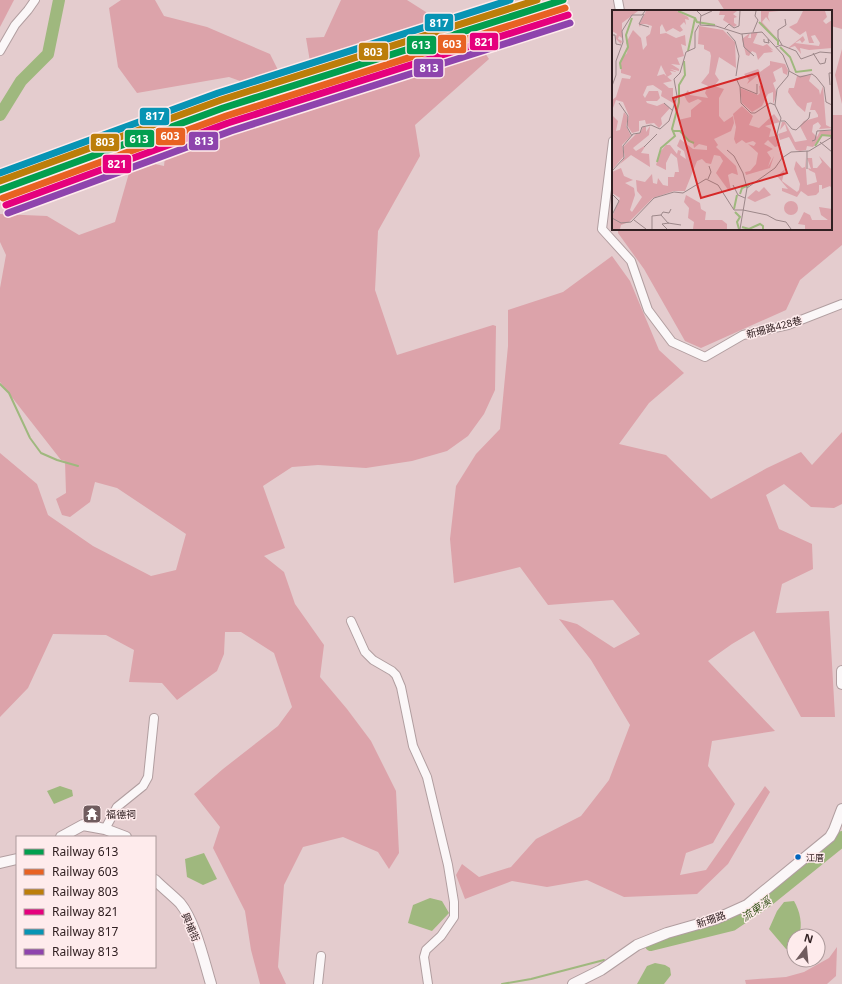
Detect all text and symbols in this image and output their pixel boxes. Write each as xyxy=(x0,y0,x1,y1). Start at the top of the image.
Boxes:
inset map xyxy=(612,10,832,230)
line badge: 817 xyxy=(424,13,454,32)
text: 817 xyxy=(430,15,448,30)
line badge: 821 xyxy=(469,32,499,51)
line badge: 603 xyxy=(437,34,467,54)
text: 821 xyxy=(475,34,493,49)
line badge: 613 xyxy=(406,35,437,55)
text: 603 xyxy=(443,36,461,51)
text: 613 xyxy=(412,37,430,52)
line badge: 803 xyxy=(358,42,389,61)
text: 803 xyxy=(364,44,382,59)
line badge: 813 xyxy=(413,58,444,78)
text: 813 xyxy=(420,60,438,75)
line badge: 817 xyxy=(139,107,170,126)
text: 817 xyxy=(146,108,164,123)
line badge: 603 xyxy=(155,127,186,146)
text: 603 xyxy=(161,128,179,143)
line badge: 613 xyxy=(124,129,155,148)
text: 613 xyxy=(130,131,148,146)
line badge: 813 xyxy=(188,131,219,151)
line badge: 803 xyxy=(90,133,120,152)
text: 813 xyxy=(195,133,213,148)
text: 803 xyxy=(96,134,114,149)
line badge: 821 xyxy=(102,154,132,174)
text: 821 xyxy=(108,156,126,171)
street label: 新珊路428巷 xyxy=(745,313,803,341)
temple icon: 福德祠 xyxy=(81,803,103,825)
place label: 福德祠 xyxy=(106,807,136,821)
legend xyxy=(16,836,156,968)
text: Railway 613 xyxy=(52,843,119,860)
place label: 江厝 xyxy=(806,851,824,864)
marker: 江厝 xyxy=(793,852,803,862)
text: Railway 603 xyxy=(52,863,119,880)
text: Railway 803 xyxy=(52,883,119,900)
water label: 流東溪 xyxy=(738,892,775,924)
text: Railway 821 xyxy=(52,903,118,920)
street label: 新珊路 xyxy=(695,907,727,931)
street label: 興埔街 xyxy=(179,910,203,944)
text: Railway 817 xyxy=(52,923,119,940)
north arrow xyxy=(786,928,826,968)
text: N xyxy=(803,929,815,946)
text: Railway 813 xyxy=(52,943,119,960)

